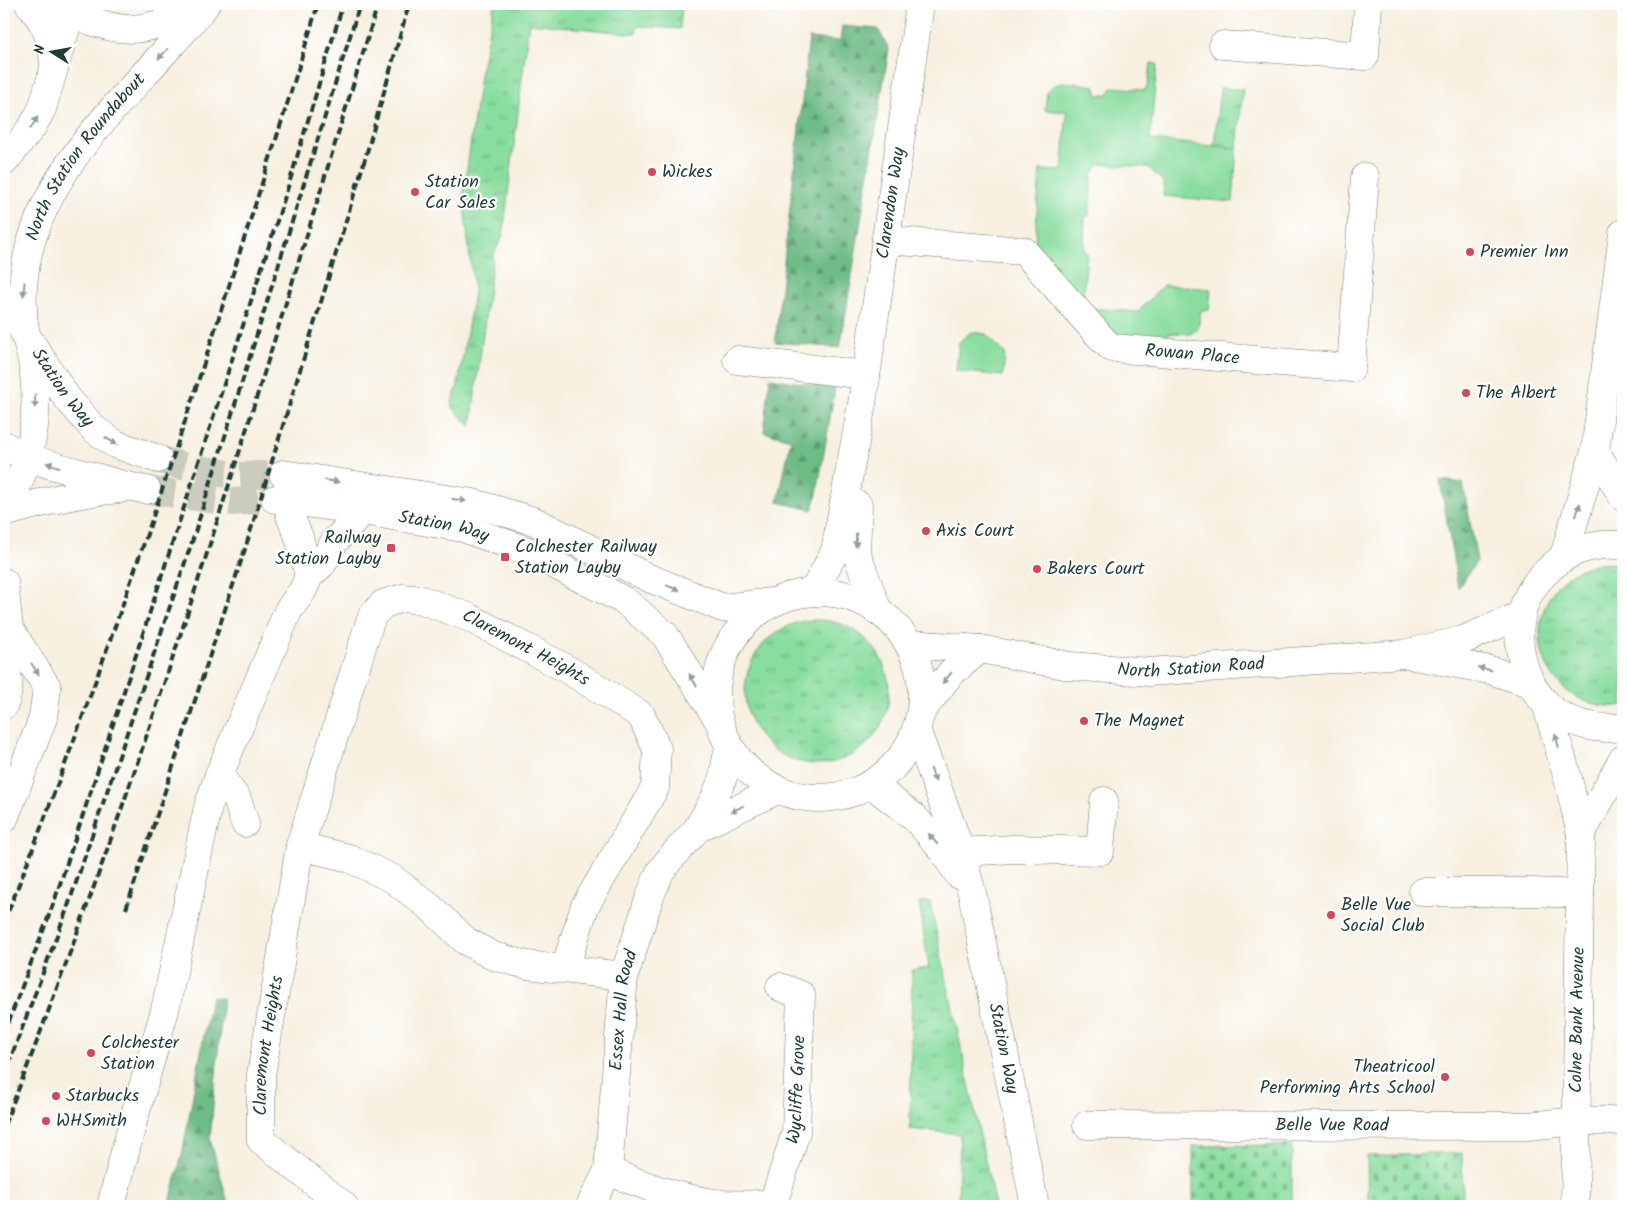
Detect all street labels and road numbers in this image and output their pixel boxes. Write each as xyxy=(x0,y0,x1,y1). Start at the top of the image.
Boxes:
street label: North Station Roundabout xyxy=(18,66,154,244)
street label: Clarendon Way xyxy=(869,145,914,261)
street label: Rowan Place xyxy=(1144,336,1241,373)
street label: Station Way xyxy=(24,342,101,434)
street label: Station Way xyxy=(396,503,494,551)
street label: Claremont Heights xyxy=(457,602,595,694)
street label: North Station Road xyxy=(1116,649,1267,687)
street label: Essex Hall Road xyxy=(602,945,646,1072)
street label: Colne Bank Avenue xyxy=(1562,947,1594,1093)
street label: Claremont Heights xyxy=(246,973,292,1116)
street label: Station Way xyxy=(980,1000,1027,1097)
street label: Wycliffe Grove xyxy=(779,1035,814,1148)
street label: Belle Vue Road xyxy=(1275,1111,1390,1140)

